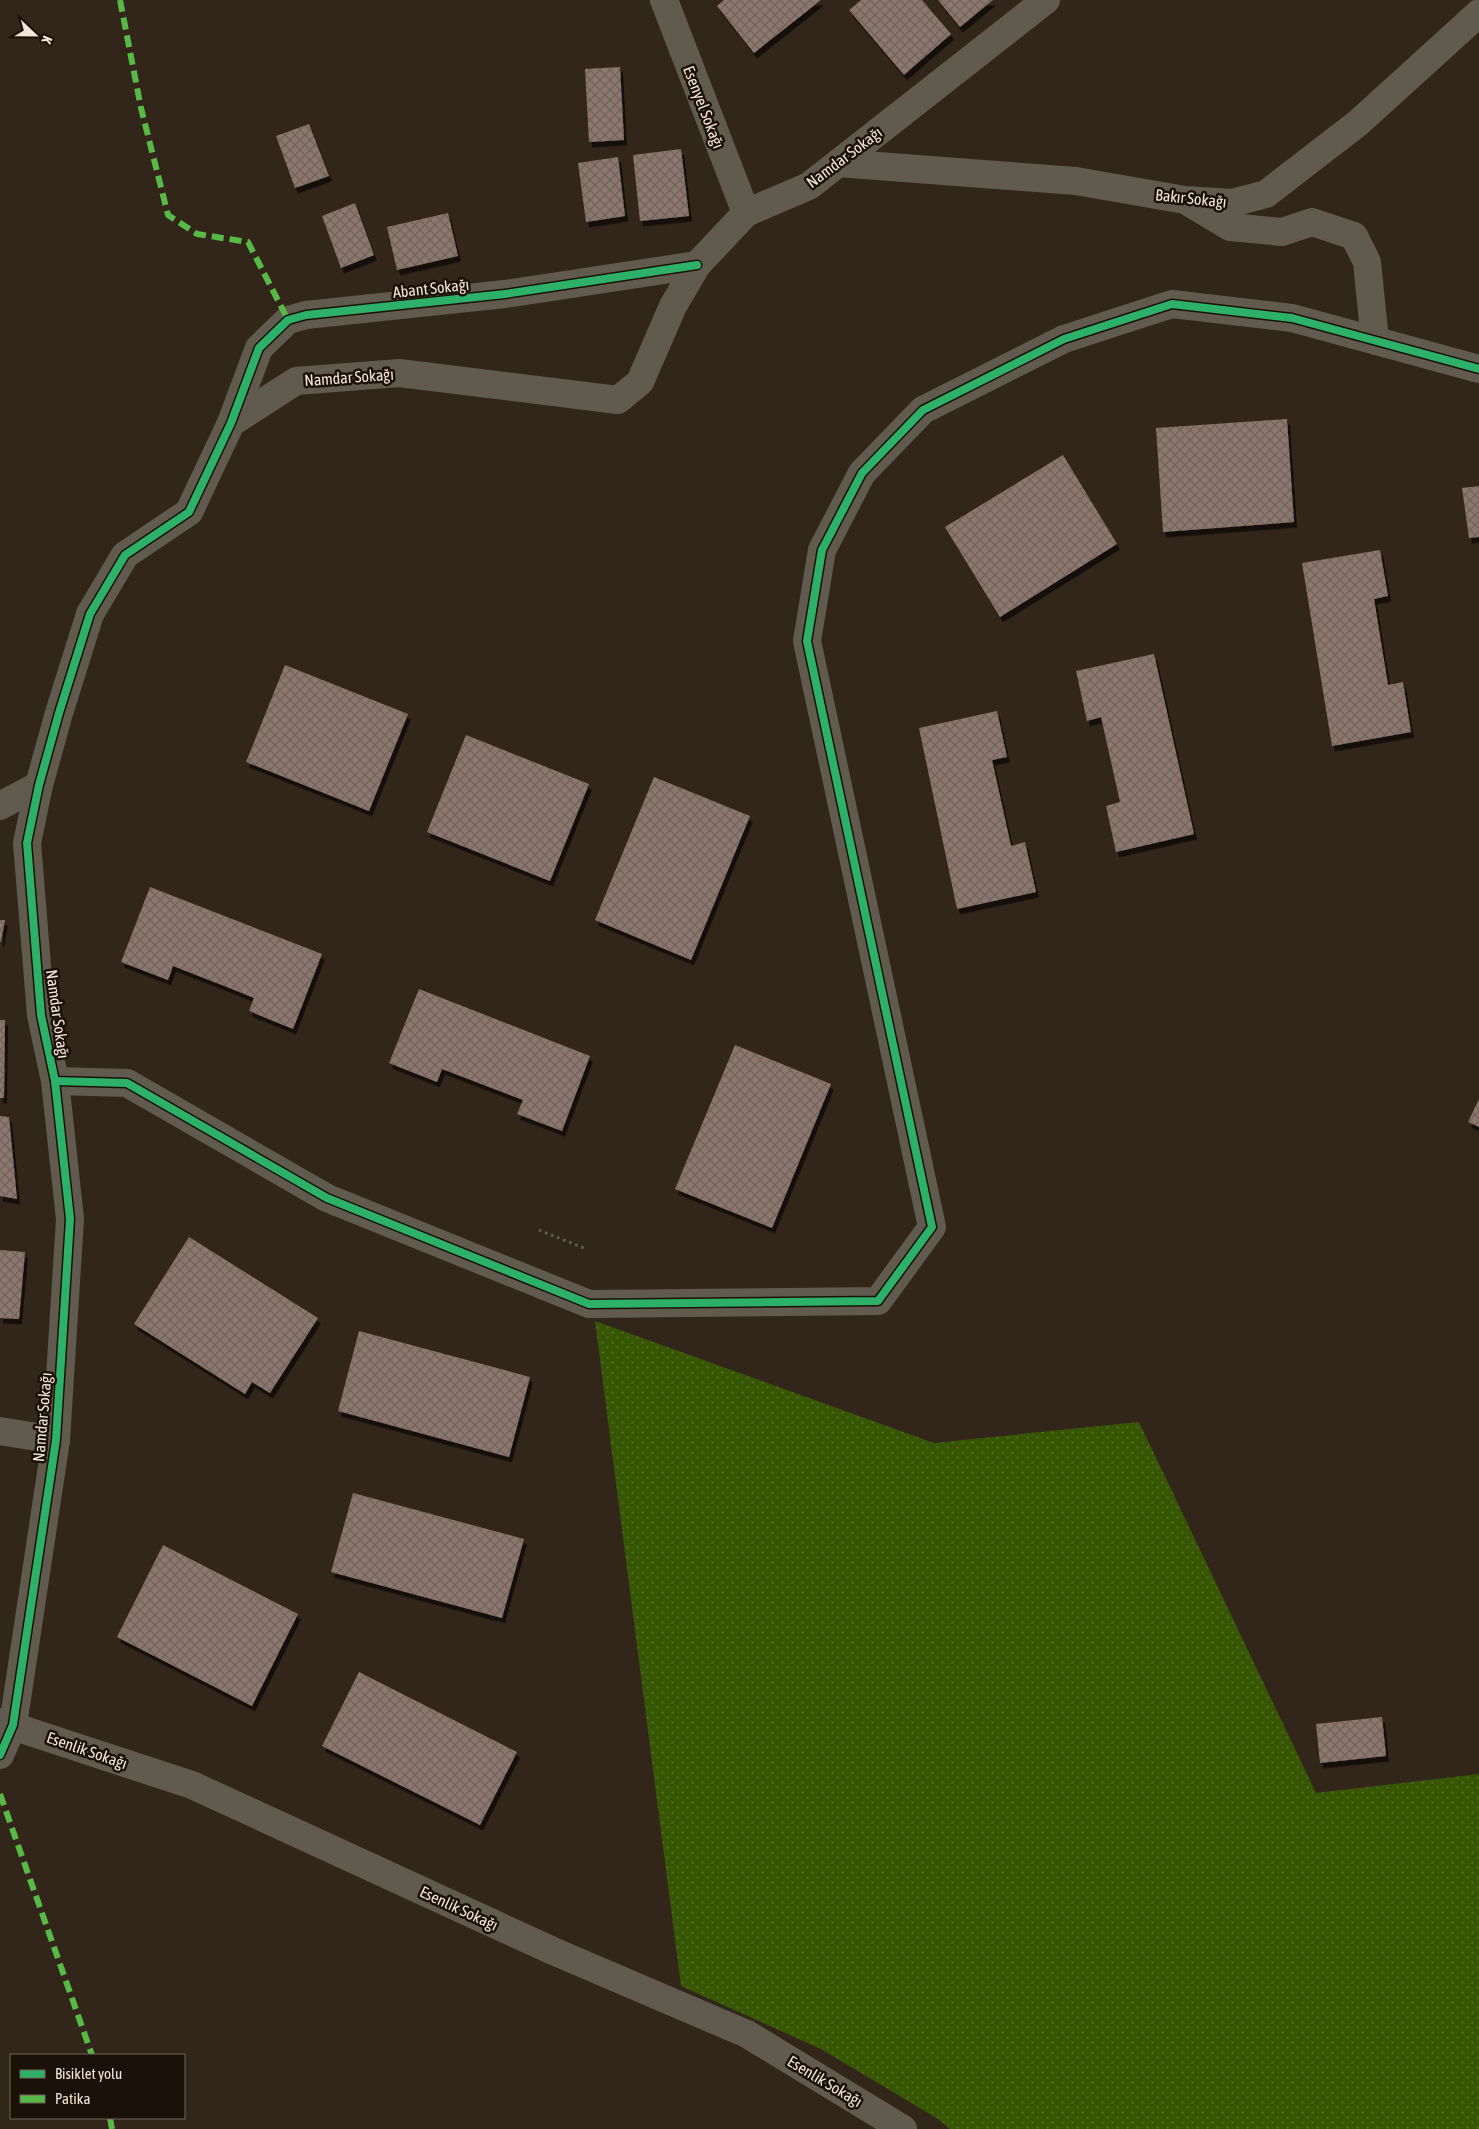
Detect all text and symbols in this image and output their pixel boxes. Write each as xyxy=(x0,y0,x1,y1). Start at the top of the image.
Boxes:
north arrow xyxy=(10,10,60,60)
text: K xyxy=(38,34,56,46)
street label: Esenyel Sokağı xyxy=(679,63,728,151)
street label: Namdar Sokağı xyxy=(803,123,886,192)
street label: Bakır Sokağı xyxy=(1154,185,1227,212)
street label: Abant Sokağı xyxy=(392,275,470,302)
street label: Namdar Sokağı xyxy=(304,365,394,390)
street label: Namdar Sokağı xyxy=(42,968,73,1060)
street label: Namdar Sokağı xyxy=(29,1372,56,1463)
street label: Esenlik Sokağı xyxy=(44,1728,130,1773)
street label: Esenlik Sokağı xyxy=(417,1882,501,1935)
street label: Esenlik Sokağı xyxy=(784,2052,866,2111)
legend xyxy=(10,2054,185,2119)
text: Bisiklet yolu xyxy=(55,2065,122,2082)
text: Patika xyxy=(55,2090,90,2107)

